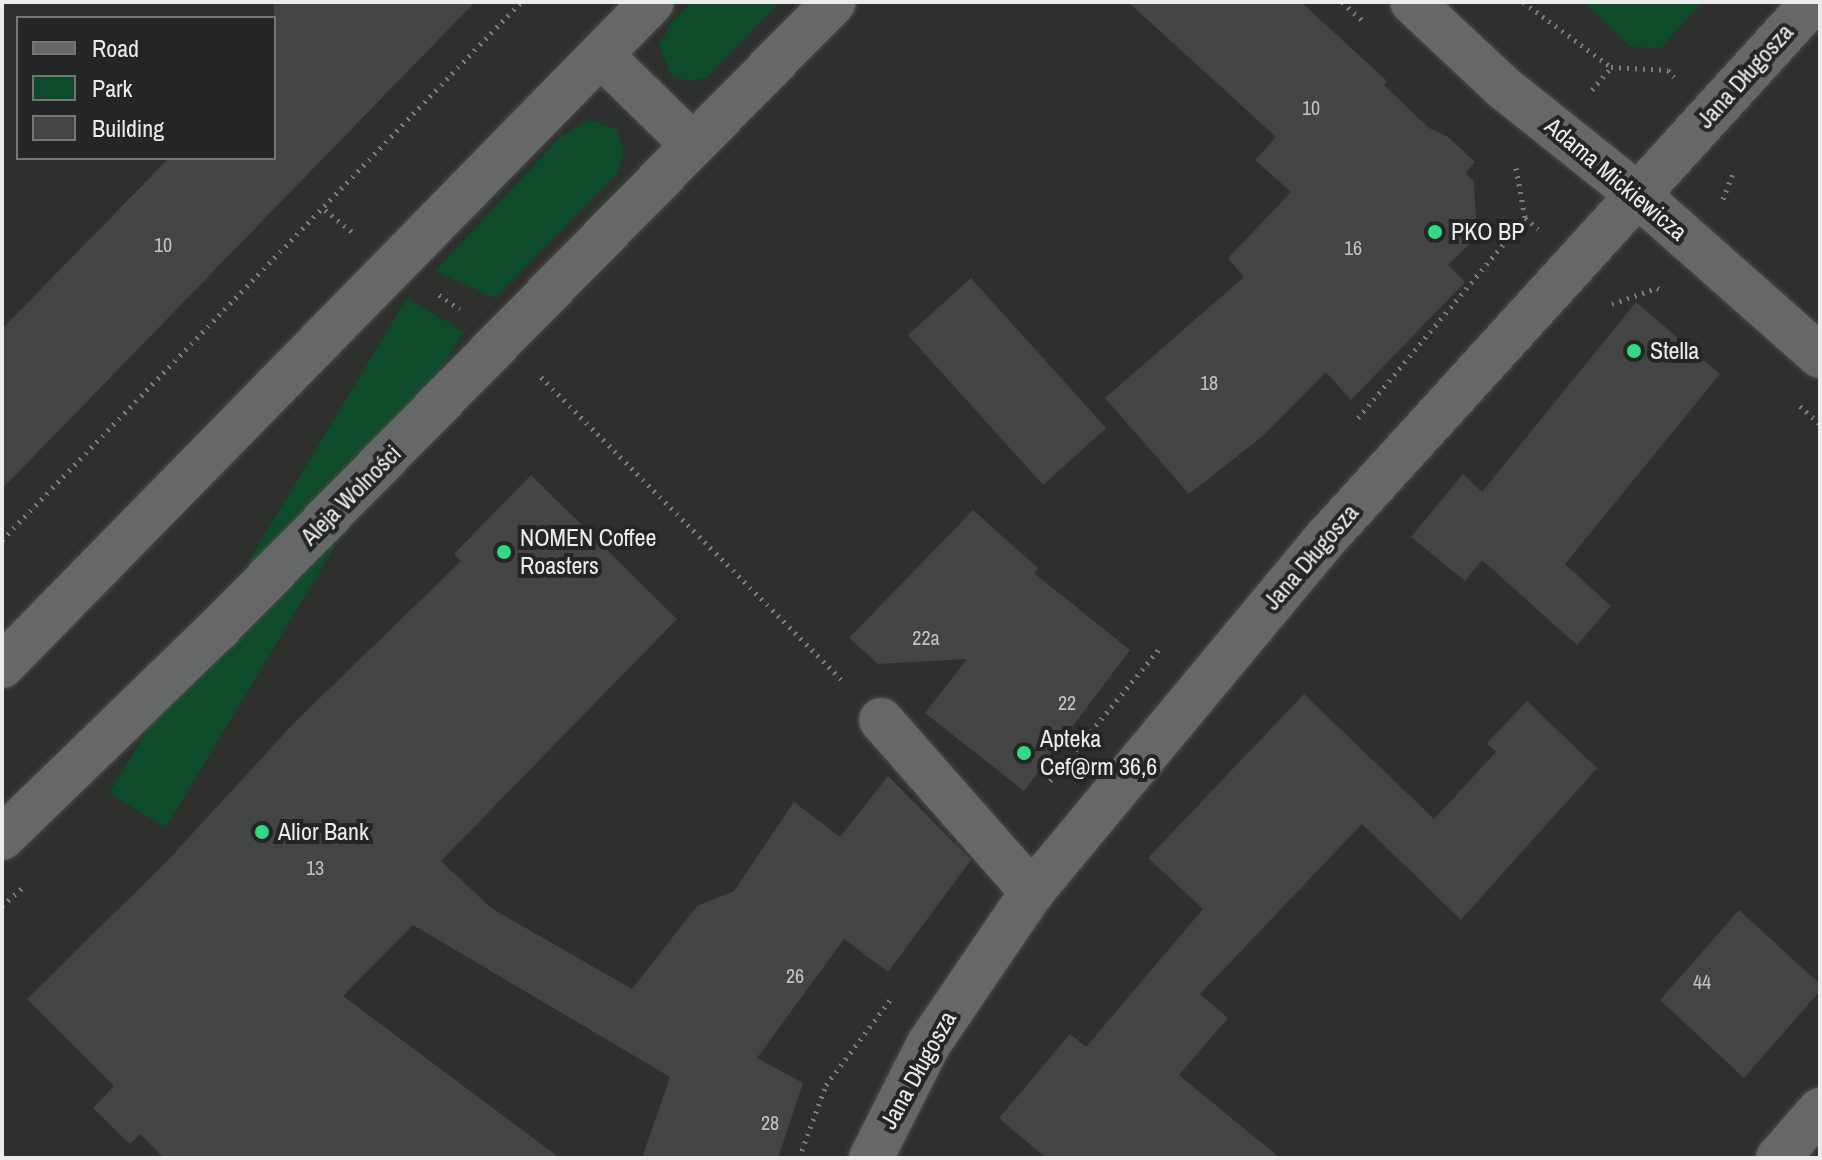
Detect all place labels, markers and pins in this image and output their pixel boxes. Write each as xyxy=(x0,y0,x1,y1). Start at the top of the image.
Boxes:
place label: PKO BP xyxy=(1451,218,1524,246)
marker: PKO BP xyxy=(1426,223,1444,241)
place label: Stella xyxy=(1650,337,1699,365)
marker: Stella xyxy=(1625,342,1643,360)
place label: NOMEN Coffee Roasters xyxy=(520,524,656,580)
marker: NOMEN Coffee Roasters xyxy=(495,543,513,561)
place label: Apteka Cef@rm 36,6 xyxy=(1040,725,1157,781)
marker: Apteka Cef@rm 36,6 xyxy=(1015,744,1033,762)
place label: Alior Bank xyxy=(278,818,369,846)
marker: Alior Bank xyxy=(253,823,271,841)

